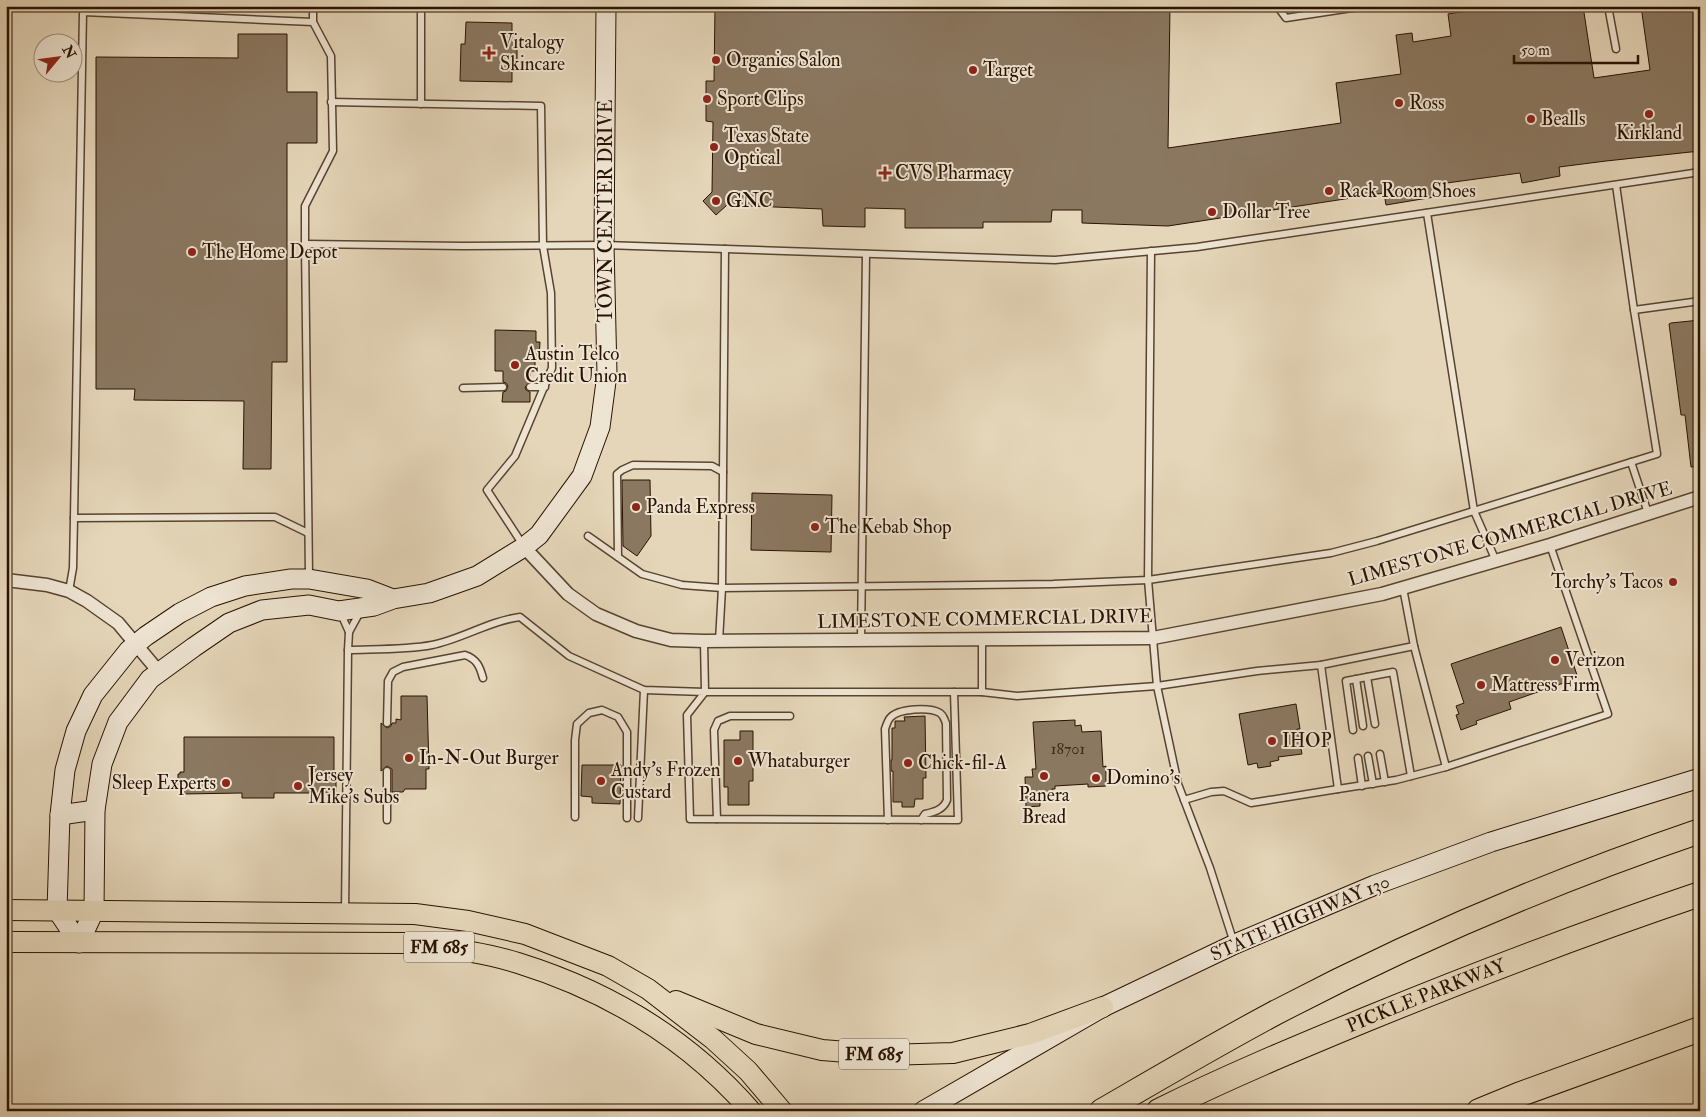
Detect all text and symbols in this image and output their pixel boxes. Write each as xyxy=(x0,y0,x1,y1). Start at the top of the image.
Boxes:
place label: Vitalogy Skincare xyxy=(500,30,565,76)
north arrow xyxy=(32,32,82,82)
scale bar xyxy=(1514,32,1637,64)
text: N xyxy=(58,41,80,62)
text: 50 m xyxy=(1521,41,1550,60)
marker: Vitalogy Skincare xyxy=(482,46,496,60)
place label: Organics Salon xyxy=(726,48,841,72)
marker: Organics Salon xyxy=(710,54,722,66)
place label: Target xyxy=(983,58,1033,82)
marker: Target xyxy=(967,64,979,76)
place label: Sport Clips xyxy=(717,87,803,112)
place label: Ross xyxy=(1409,91,1445,115)
marker: Sport Clips xyxy=(701,93,713,105)
marker: Ross xyxy=(1393,97,1405,109)
street label: TOWN CENTER DRIVE xyxy=(594,99,618,323)
place label: Bealls xyxy=(1541,107,1585,131)
marker: Kirkland xyxy=(1643,108,1655,120)
marker: Bealls xyxy=(1525,113,1537,125)
place label: Kirkland xyxy=(1616,121,1683,145)
place label: Texas State Optical xyxy=(724,124,809,171)
marker: Texas State Optical xyxy=(708,141,720,153)
place label: CVS Pharmacy xyxy=(895,161,1012,185)
marker: CVS Pharmacy xyxy=(879,167,891,179)
place label: Rack Room Shoes xyxy=(1339,179,1476,203)
marker: Rack Room Shoes xyxy=(1323,185,1335,197)
place label: GNC xyxy=(726,189,773,213)
marker: GNC xyxy=(710,195,722,207)
place label: Dollar Tree xyxy=(1222,200,1310,224)
marker: Dollar Tree xyxy=(1206,206,1218,218)
place label: The Home Depot xyxy=(202,240,337,265)
marker: The Home Depot xyxy=(186,246,198,258)
place label: Austin Telco Credit Union xyxy=(524,342,628,388)
marker: Austin Telco Credit Union xyxy=(509,359,521,371)
street label: LIMESTONE COMMERCIAL DRIVE xyxy=(1345,476,1675,592)
place label: Panda Express xyxy=(646,495,755,520)
marker: Panda Express xyxy=(630,501,642,513)
place label: The Kebab Shop xyxy=(825,515,952,540)
marker: The Kebab Shop xyxy=(809,521,821,533)
place label: Torchy's Tacos xyxy=(1551,570,1663,594)
marker: Torchy's Tacos xyxy=(1667,576,1679,588)
street label: LIMESTONE COMMERCIAL DRIVE xyxy=(817,604,1153,634)
place label: Verizon xyxy=(1565,648,1625,672)
marker: Verizon xyxy=(1549,654,1561,666)
place label: Mattress Firm xyxy=(1491,673,1600,697)
marker: Mattress Firm xyxy=(1475,679,1487,691)
place label: IHOP xyxy=(1282,729,1332,753)
marker: IHOP xyxy=(1266,735,1278,747)
house number: 18701 xyxy=(1051,739,1085,759)
place label: In-N-Out Burger xyxy=(419,746,559,770)
place label: Whataburger xyxy=(747,749,850,773)
place label: Chick-fil-A xyxy=(918,751,1007,775)
marker: In-N-Out Burger xyxy=(403,752,415,764)
marker: Whataburger xyxy=(732,755,744,767)
marker: Chick-fil-A xyxy=(902,757,914,769)
place label: Andy's Frozen Custard xyxy=(610,758,721,804)
place label: Jersey Mike's Subs xyxy=(307,763,399,809)
place label: Domino's xyxy=(1106,766,1180,790)
marker: Panera Bread xyxy=(1038,770,1050,782)
place label: Sleep Experts xyxy=(112,771,216,796)
marker: Domino's xyxy=(1090,772,1102,784)
marker: Andy's Frozen Custard xyxy=(595,775,607,787)
marker: Sleep Experts xyxy=(220,777,232,789)
marker: Jersey Mike's Subs xyxy=(292,780,304,792)
place label: Panera Bread xyxy=(1018,783,1070,829)
street label: STATE HIGHWAY 130 xyxy=(1207,869,1393,967)
road number: FM 685 xyxy=(404,932,474,962)
street label: PICKLE PARKWAY xyxy=(1343,953,1510,1038)
road number: FM 685 xyxy=(839,1038,909,1070)

